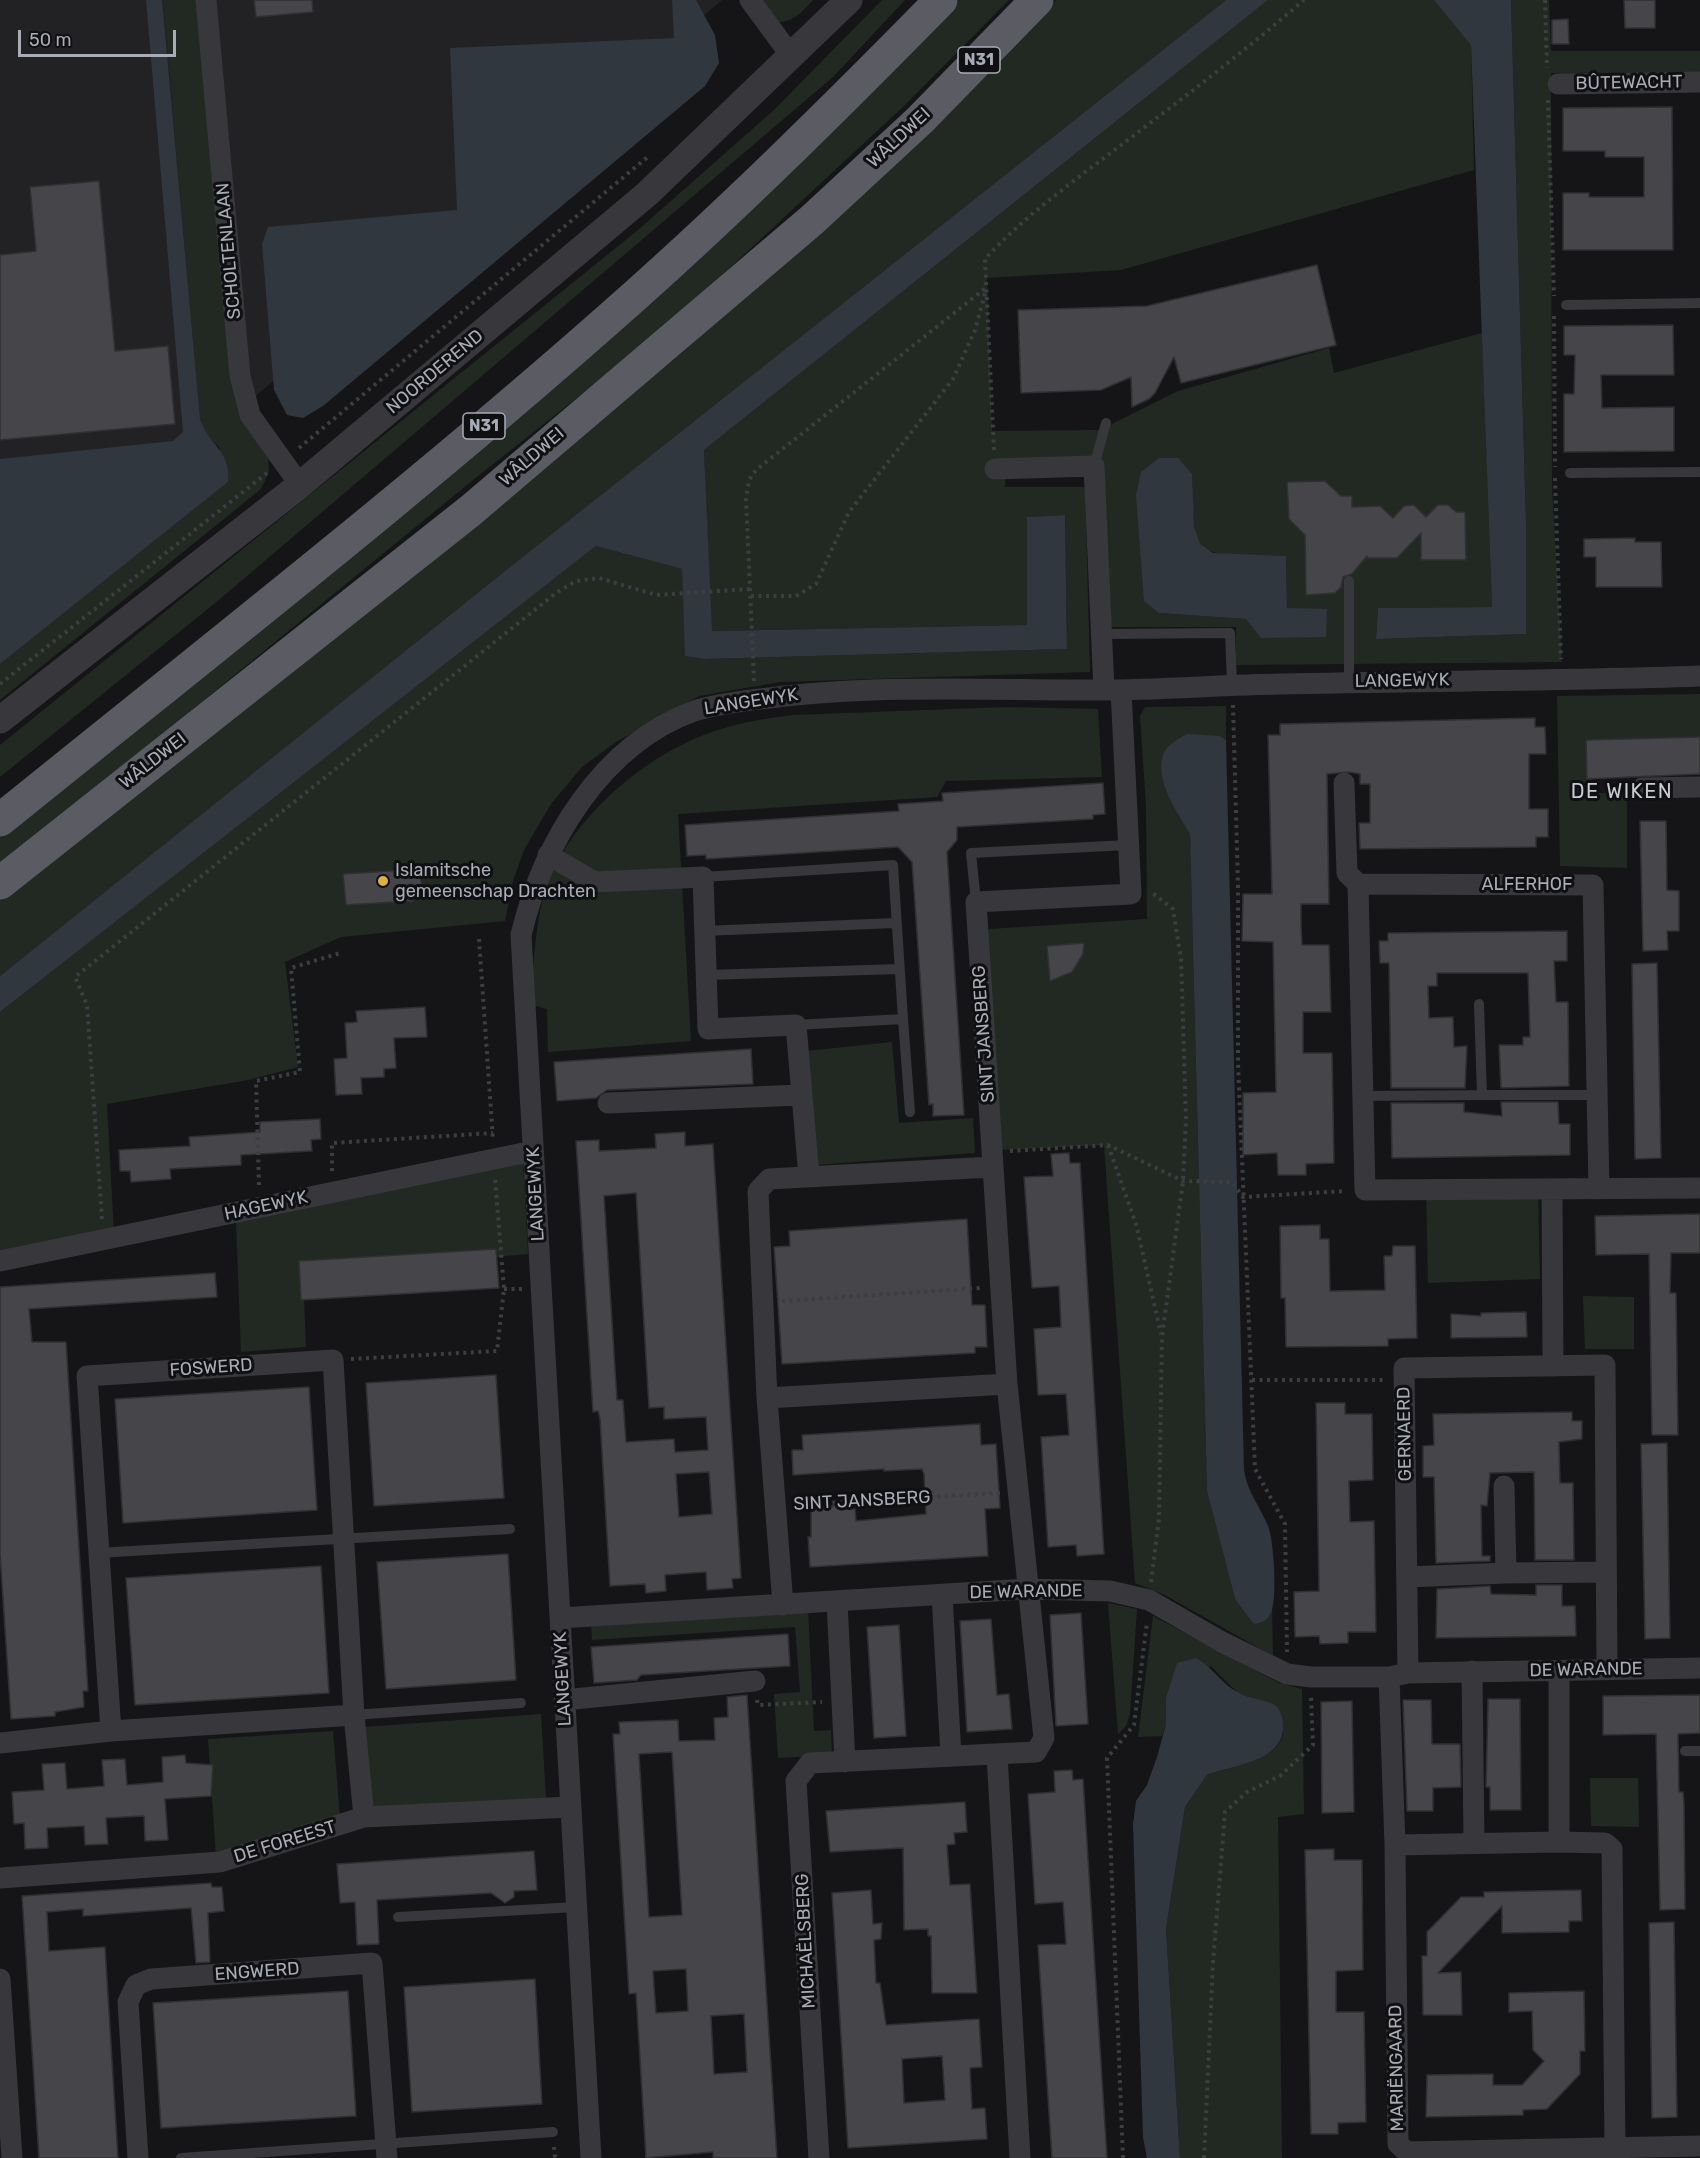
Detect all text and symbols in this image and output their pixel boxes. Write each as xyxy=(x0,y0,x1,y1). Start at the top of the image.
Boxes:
scale bar xyxy=(21,18,178,56)
text: 50 m xyxy=(29,29,72,51)
road number: N31 xyxy=(958,47,1000,73)
street label: BÛTEWACHT xyxy=(1575,71,1683,95)
street label: WÂLDWEI xyxy=(863,103,935,173)
street label: SCHOLTENLAAN xyxy=(212,182,246,320)
street label: NOORDEREND xyxy=(382,325,488,419)
road number: N31 xyxy=(463,413,505,439)
street label: WÂLDWEI xyxy=(495,423,569,491)
street label: LANGEWYK xyxy=(1354,669,1450,693)
street label: LANGEWYK xyxy=(703,684,799,720)
street label: WÂLDWEI xyxy=(115,728,191,794)
district label: DE WIKEN xyxy=(1571,780,1673,804)
place label: Islamitsche gemeenschap Drachten xyxy=(395,860,596,902)
marker: Islamitsche gemeenschap Drachten xyxy=(376,874,390,888)
street label: ALFERHOF xyxy=(1482,874,1572,896)
street label: SINT JANSBERG xyxy=(968,965,1000,1103)
street label: LANGEWYK xyxy=(523,1146,549,1242)
street label: HAGEWYK xyxy=(222,1187,310,1225)
street label: FOSWERD xyxy=(169,1354,253,1382)
street label: GERNAERD xyxy=(1393,1387,1417,1481)
street label: SINT JANSBERG xyxy=(793,1487,931,1515)
street label: DE WARANDE xyxy=(969,1580,1083,1604)
street label: LANGEWYK xyxy=(550,1631,576,1727)
street label: DE WARANDE xyxy=(1529,1658,1643,1682)
street label: DE FOREEST xyxy=(231,1816,339,1868)
street label: MICHAËLSBERG xyxy=(792,1873,820,2009)
street label: ENGWERD xyxy=(214,1958,300,1986)
street label: MARIËNGAARD xyxy=(1385,2004,1409,2132)

